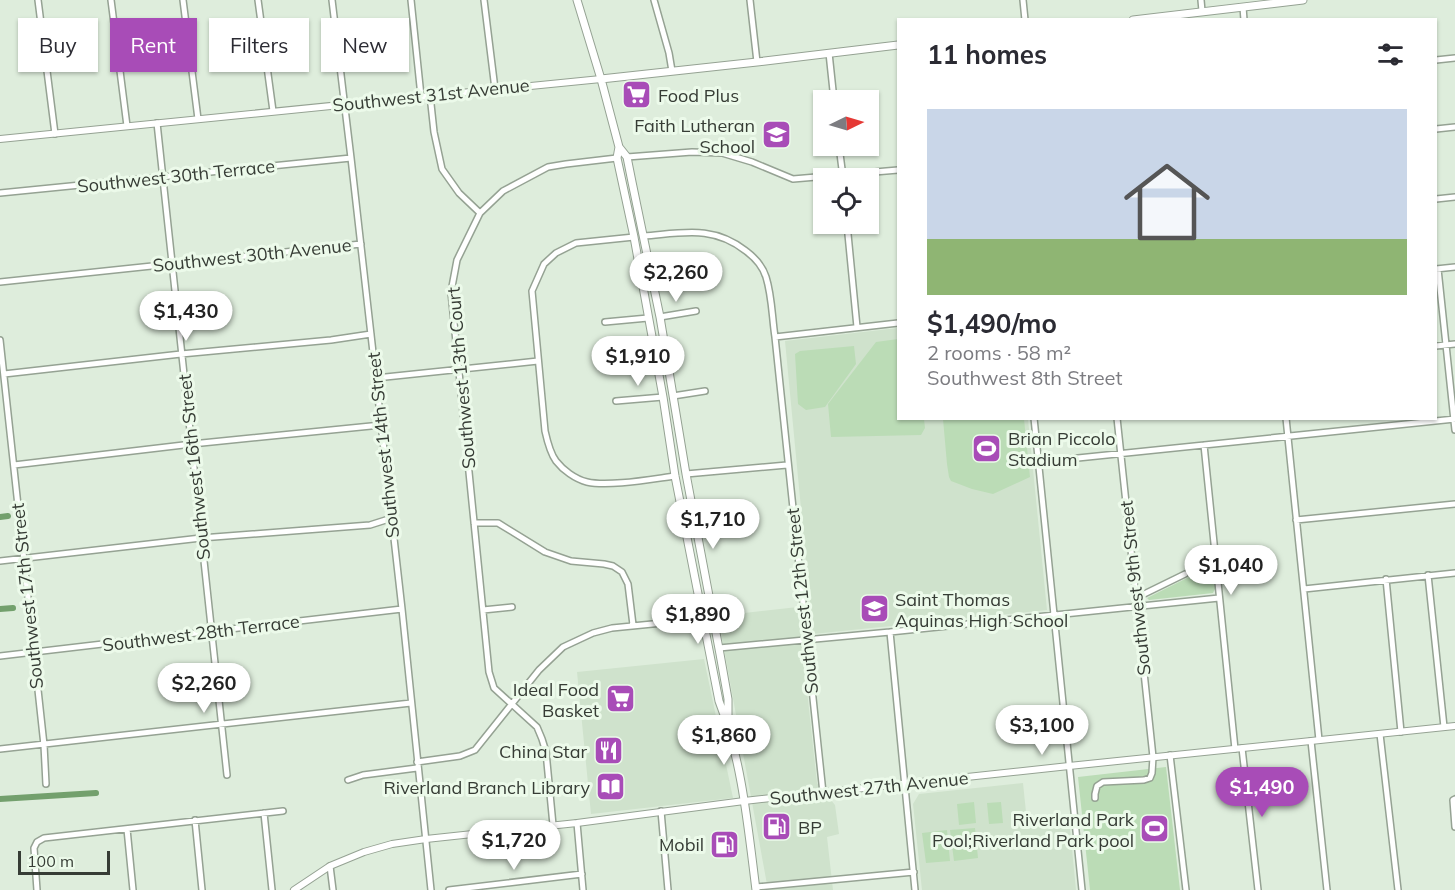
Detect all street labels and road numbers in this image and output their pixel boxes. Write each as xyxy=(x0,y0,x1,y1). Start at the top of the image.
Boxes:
street label: Southwest 31st Avenue xyxy=(331,73,531,117)
street label: Southwest 30th Terrace xyxy=(76,154,276,198)
street label: Southwest 30th Avenue xyxy=(152,233,352,277)
street label: Southwest 13th Court xyxy=(442,286,480,470)
street label: Southwest 14th Street xyxy=(362,351,404,539)
street label: Southwest 16th Street xyxy=(173,373,215,561)
street label: Southwest 9th Street xyxy=(1114,499,1156,677)
street label: Southwest 17th Street xyxy=(6,502,48,690)
street label: Southwest 12th Street xyxy=(781,507,823,695)
street label: Southwest 28th Terrace xyxy=(101,609,301,657)
street label: Southwest 27th Avenue xyxy=(769,766,969,810)

